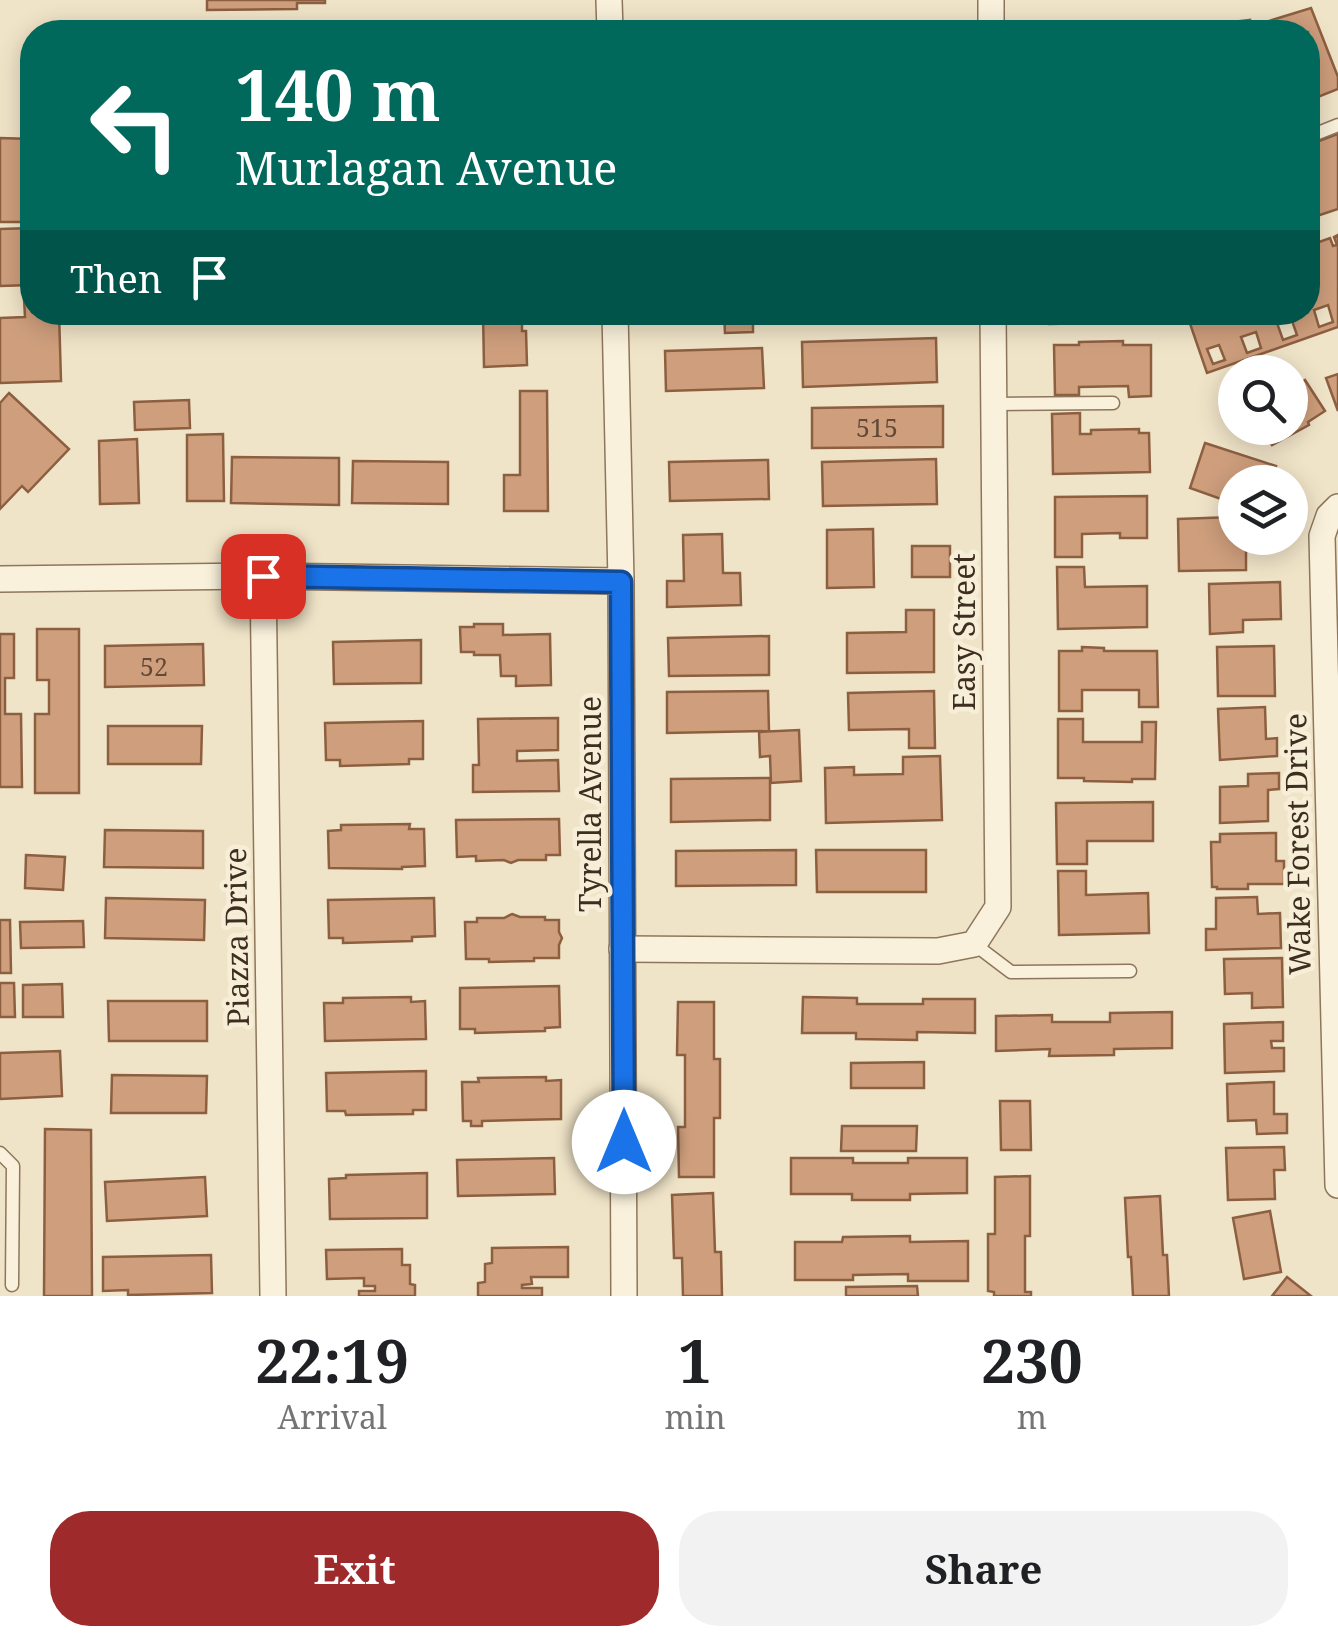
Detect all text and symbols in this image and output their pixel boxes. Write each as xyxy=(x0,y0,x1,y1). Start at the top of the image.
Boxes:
text: 140 m xyxy=(235,46,441,142)
icon: left xyxy=(70,60,200,190)
text: Murlagan Avenue xyxy=(235,137,617,198)
icon: arrive xyxy=(182,250,237,305)
text: Then xyxy=(70,252,162,304)
map controls xyxy=(1218,355,1308,555)
button: search xyxy=(1218,355,1308,445)
house number: 515 xyxy=(856,410,898,444)
button: layers xyxy=(1218,465,1308,555)
pin xyxy=(221,534,306,619)
icon: arrive xyxy=(236,549,291,604)
street label: Easy Street xyxy=(943,553,984,711)
house number: 52 xyxy=(140,649,168,683)
street label: Tyrella Avenue xyxy=(569,696,610,912)
street label: Wake Forest Drive xyxy=(1274,713,1320,975)
street label: Piazza Drive xyxy=(214,847,258,1027)
position arrow xyxy=(572,1090,676,1194)
text: 22:19 xyxy=(255,1319,409,1401)
text: 1 xyxy=(678,1319,712,1401)
text: 230 xyxy=(981,1319,1083,1401)
text: Arrival xyxy=(278,1395,387,1438)
text: min xyxy=(665,1395,726,1438)
text: m xyxy=(1017,1395,1047,1438)
button: Exit xyxy=(50,1511,659,1626)
button: Share xyxy=(679,1511,1288,1626)

